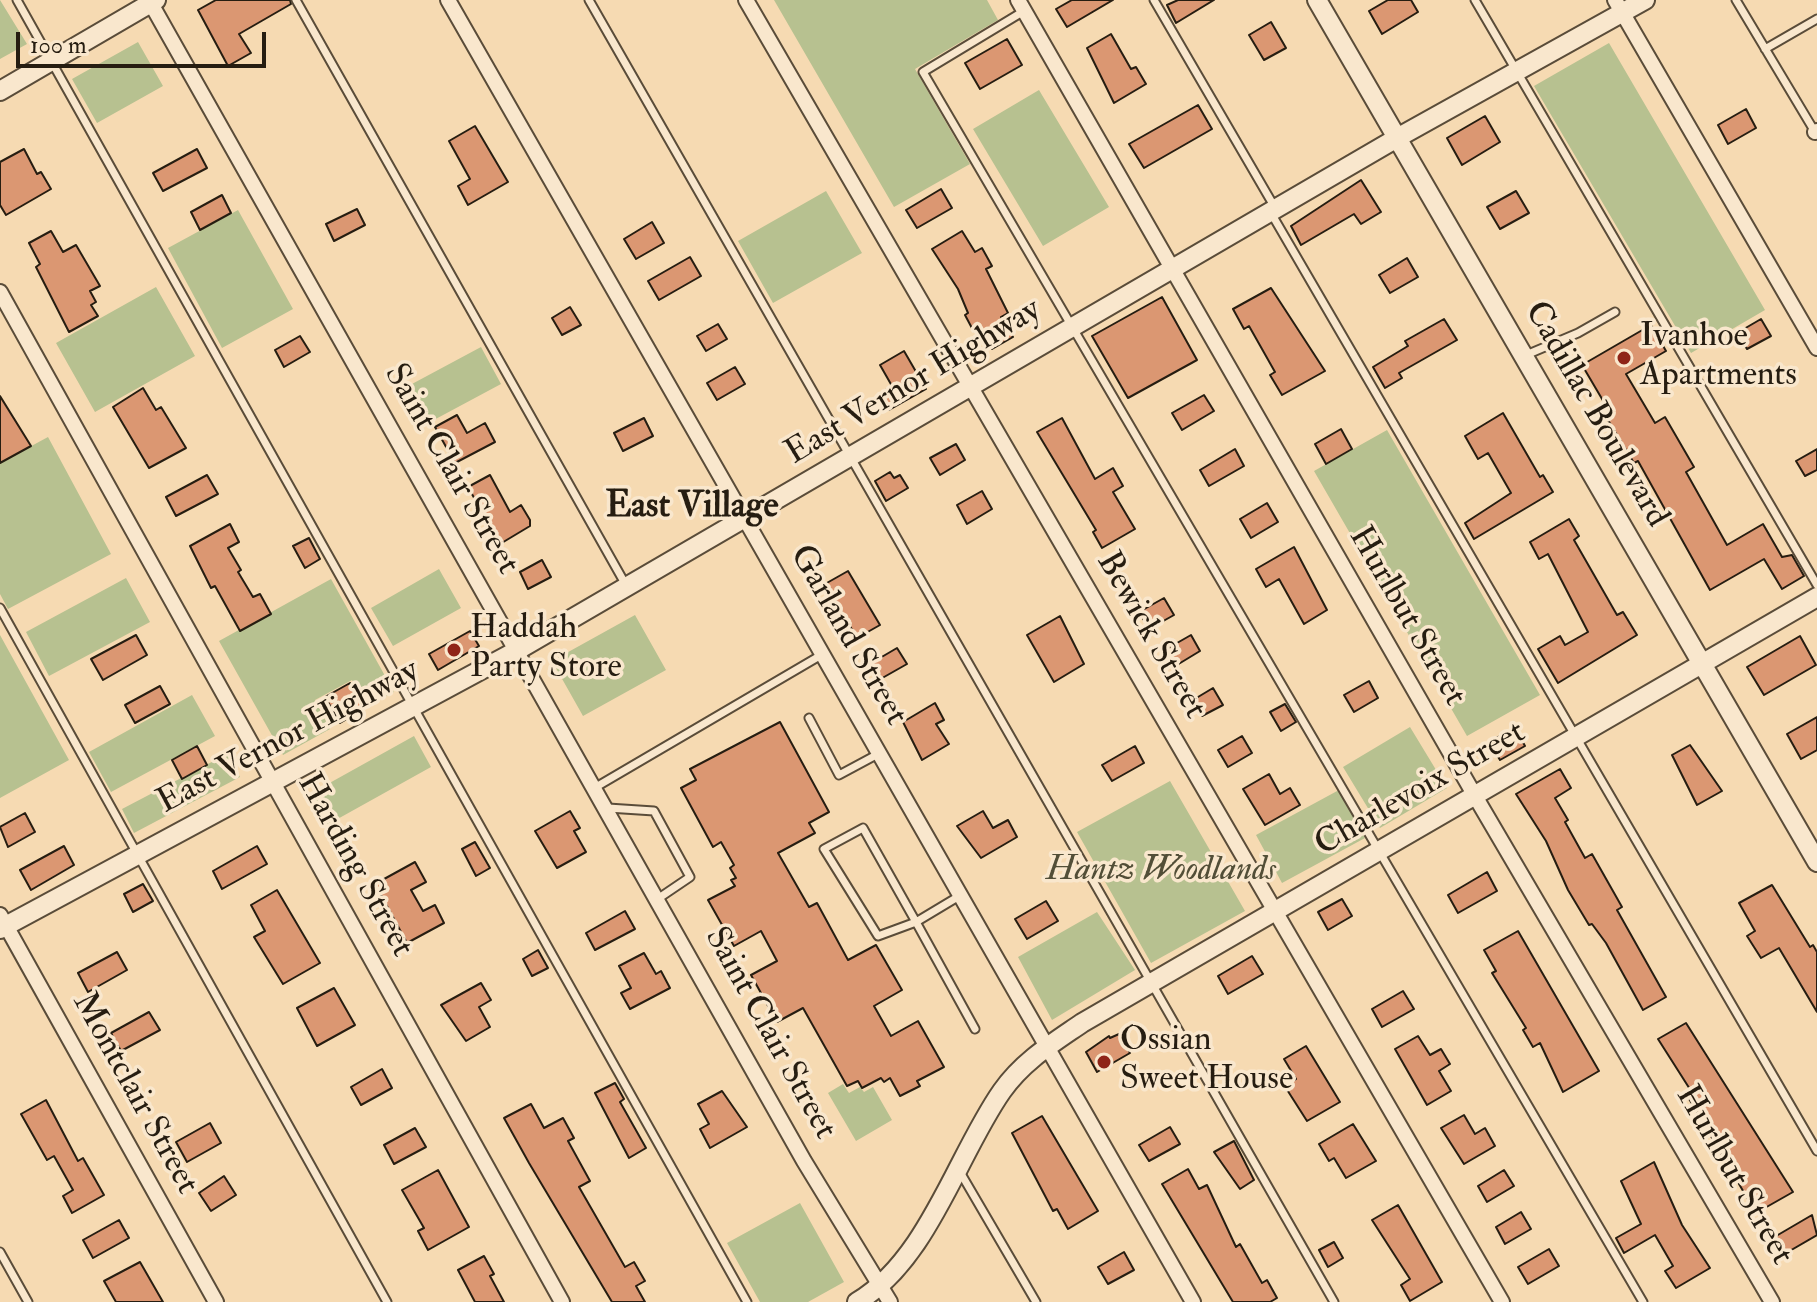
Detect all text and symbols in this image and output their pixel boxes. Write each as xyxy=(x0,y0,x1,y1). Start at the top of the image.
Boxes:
scale bar xyxy=(20,16,270,66)
text: 100 m xyxy=(30,30,87,61)
street label: East Vernor Highway xyxy=(779,291,1049,475)
street label: Cadillac Boulevard xyxy=(1514,295,1676,535)
place label: Ivanhoe Apartments xyxy=(1640,318,1797,398)
marker: Ivanhoe Apartments xyxy=(1615,349,1633,367)
street label: Saint Clair Street xyxy=(373,358,527,582)
district label: East Village xyxy=(605,486,779,530)
street label: Hurlbut Street xyxy=(1338,520,1474,714)
street label: Garland Street xyxy=(779,539,915,733)
street label: Bewick Street xyxy=(1086,546,1214,726)
place label: Haddah Party Store xyxy=(470,610,622,690)
marker: Haddah Party Store xyxy=(445,641,463,659)
street label: East Vernor Highway xyxy=(151,652,427,824)
street label: Charlevoix Street xyxy=(1309,713,1533,867)
street label: Harding Street xyxy=(287,767,421,965)
park label: Hantz Woodlands xyxy=(1046,852,1276,892)
street label: Saint Clair Street xyxy=(694,921,844,1147)
street label: Montclair Street xyxy=(62,986,206,1202)
place label: Ossian Sweet House xyxy=(1120,1022,1293,1102)
marker: Ossian Sweet House xyxy=(1095,1053,1113,1071)
street label: Hurlbut Street xyxy=(1665,1079,1801,1273)

